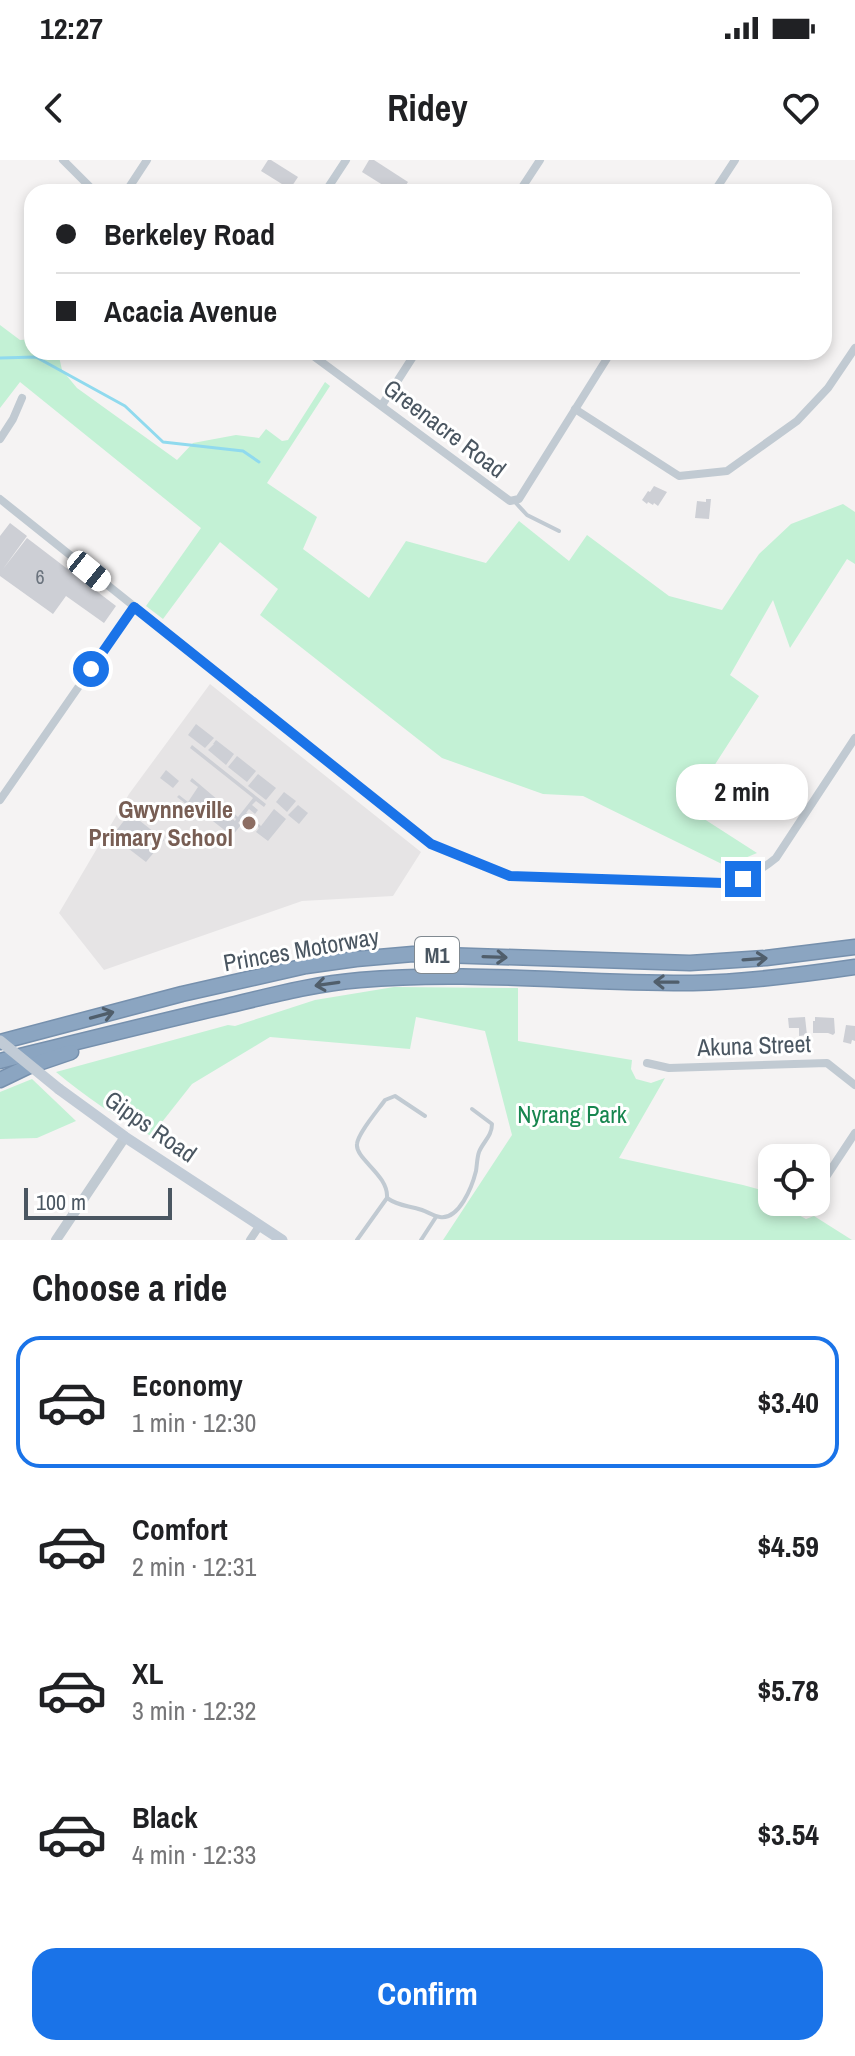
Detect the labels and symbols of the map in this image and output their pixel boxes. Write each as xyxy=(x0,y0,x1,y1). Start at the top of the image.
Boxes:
street label: Greenacre Road xyxy=(377,371,513,485)
car xyxy=(63,547,115,595)
house number: 6 xyxy=(35,563,45,590)
route start xyxy=(73,651,109,687)
callout: 2 min xyxy=(677,763,809,819)
place label: Gwynneville Primary School xyxy=(89,793,233,853)
marker: Gwynneville Primary School xyxy=(240,814,258,832)
route end xyxy=(725,861,761,897)
street label: Princes Motorway xyxy=(221,920,381,978)
road number: M1 xyxy=(415,937,459,973)
one-way arrow xyxy=(481,949,508,964)
one-way arrow xyxy=(741,951,768,966)
one-way arrow xyxy=(653,974,680,990)
one-way arrow xyxy=(315,977,340,992)
one-way arrow xyxy=(89,1007,115,1022)
street label: Akuna Street xyxy=(696,1027,812,1063)
street label: Gipps Road xyxy=(99,1083,203,1169)
park label: Nyrang Park xyxy=(517,1098,627,1130)
scale bar xyxy=(24,1184,172,1220)

